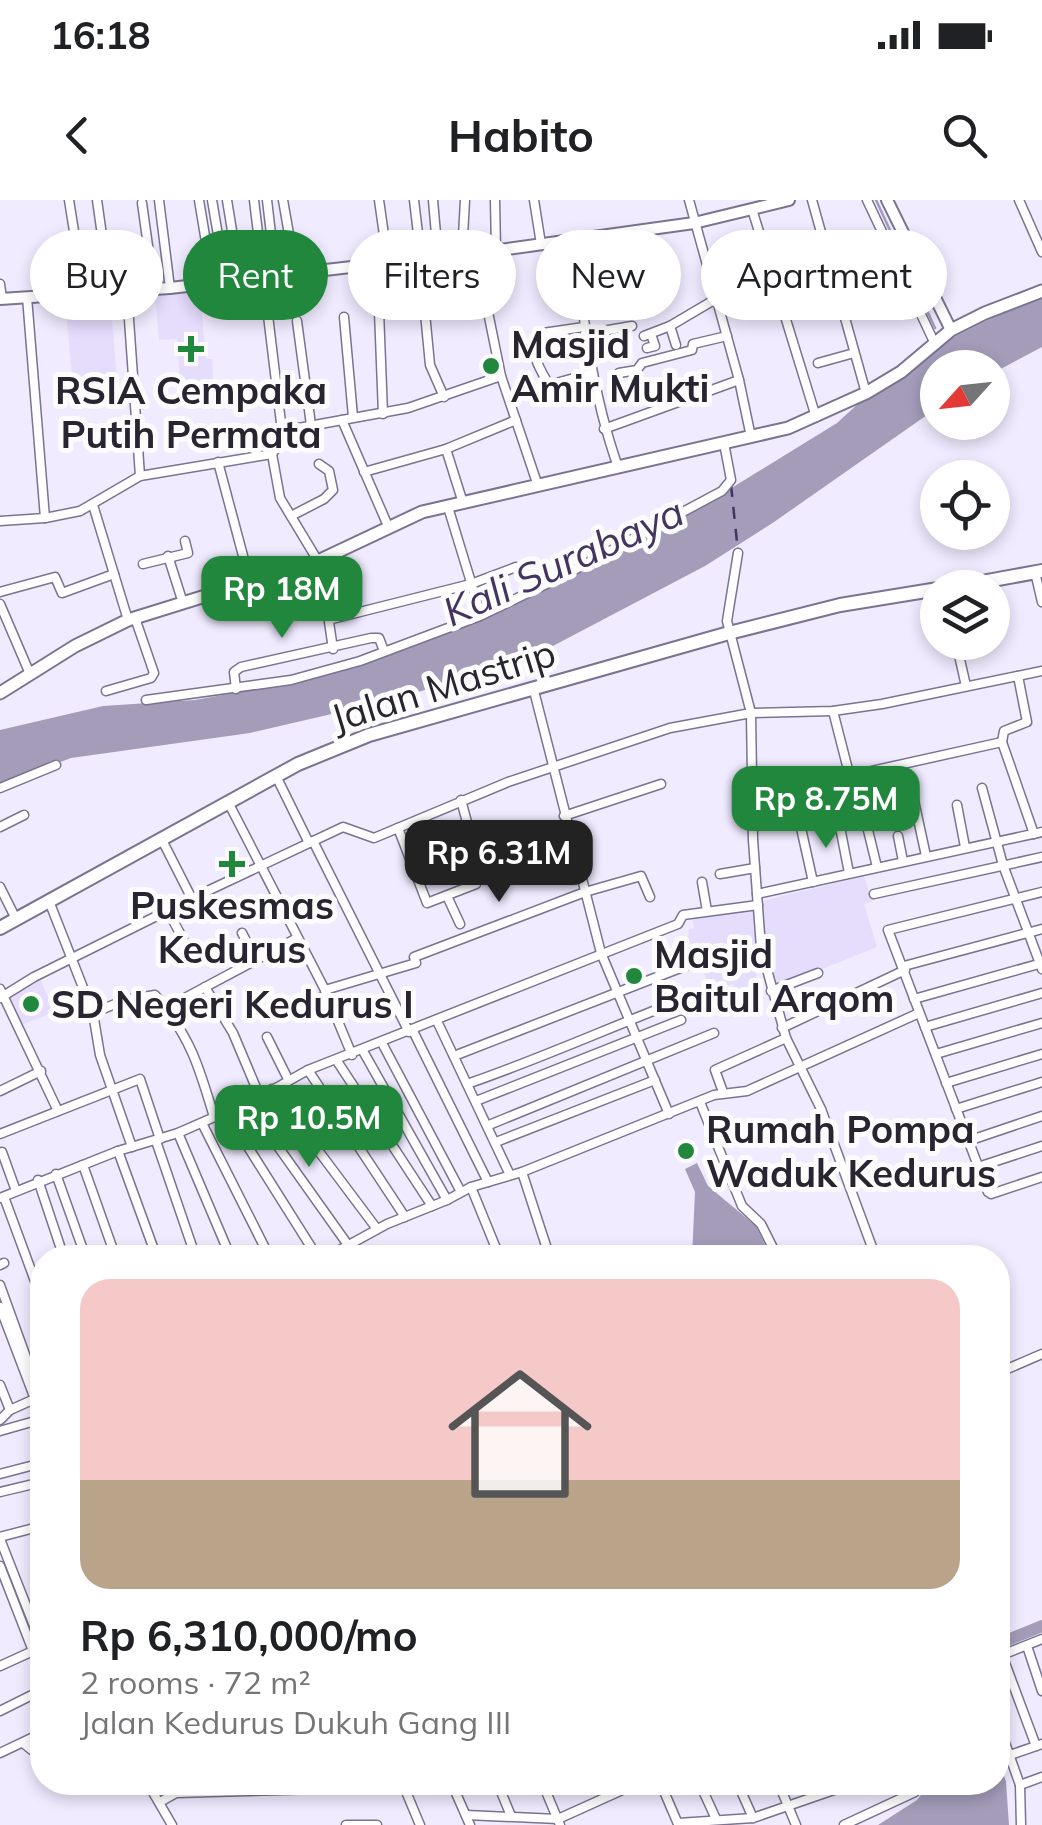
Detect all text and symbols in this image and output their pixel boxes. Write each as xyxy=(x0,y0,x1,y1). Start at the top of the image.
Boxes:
text: 16:18 xyxy=(50,11,151,59)
text: Habito xyxy=(448,107,594,163)
icon: back xyxy=(50,108,105,163)
icon: search xyxy=(937,108,992,163)
chip: Buy xyxy=(30,230,163,320)
chip: Rent xyxy=(183,230,328,320)
chip: Filters xyxy=(348,230,516,320)
chip: New xyxy=(536,230,681,320)
chip: Apartment xyxy=(701,230,947,320)
place label: Masjid Amir Mukti xyxy=(511,320,709,412)
marker: RSIA Cempaka Putih Permata xyxy=(178,336,204,362)
north arrow xyxy=(920,350,1010,440)
map controls xyxy=(920,350,1010,660)
marker: Masjid Amir Mukti xyxy=(480,355,502,377)
place label: RSIA Cempaka Putih Permata xyxy=(55,366,327,458)
button: locate xyxy=(920,460,1010,550)
water label: Kali Surabaya xyxy=(435,486,691,636)
pin: Rp 18M xyxy=(201,556,363,641)
text: Rp 18M xyxy=(223,568,341,608)
button: layers xyxy=(920,570,1010,660)
street label: Jalan Mastrip xyxy=(325,628,561,742)
pin: Rp 8.75M xyxy=(723,766,929,851)
text: Rp 8.75M xyxy=(754,778,898,818)
pin: Rp 6.31M xyxy=(396,820,602,905)
text: Rp 6.31M xyxy=(427,832,571,872)
marker: Puskesmas Kedurus xyxy=(219,851,245,877)
place label: Puskesmas Kedurus xyxy=(130,881,334,973)
place label: Masjid Baitul Arqom xyxy=(654,930,894,1022)
marker: Masjid Baitul Arqom xyxy=(623,965,645,987)
place label: SD Negeri Kedurus I xyxy=(51,980,414,1028)
marker: SD Negeri Kedurus I xyxy=(20,993,42,1015)
pin: Rp 10.5M xyxy=(206,1085,412,1170)
text: Rp 10.5M xyxy=(237,1097,381,1137)
place label: Rumah Pompa Waduk Kedurus xyxy=(706,1105,996,1197)
marker: Rumah Pompa Waduk Kedurus xyxy=(675,1140,697,1162)
icon: home xyxy=(430,1344,610,1524)
text: Rp 6,310,000/mo xyxy=(80,1609,418,1662)
text: 2 rooms · 72 m² xyxy=(80,1662,311,1702)
text: Jalan Kedurus Dukuh Gang III xyxy=(80,1702,511,1742)

